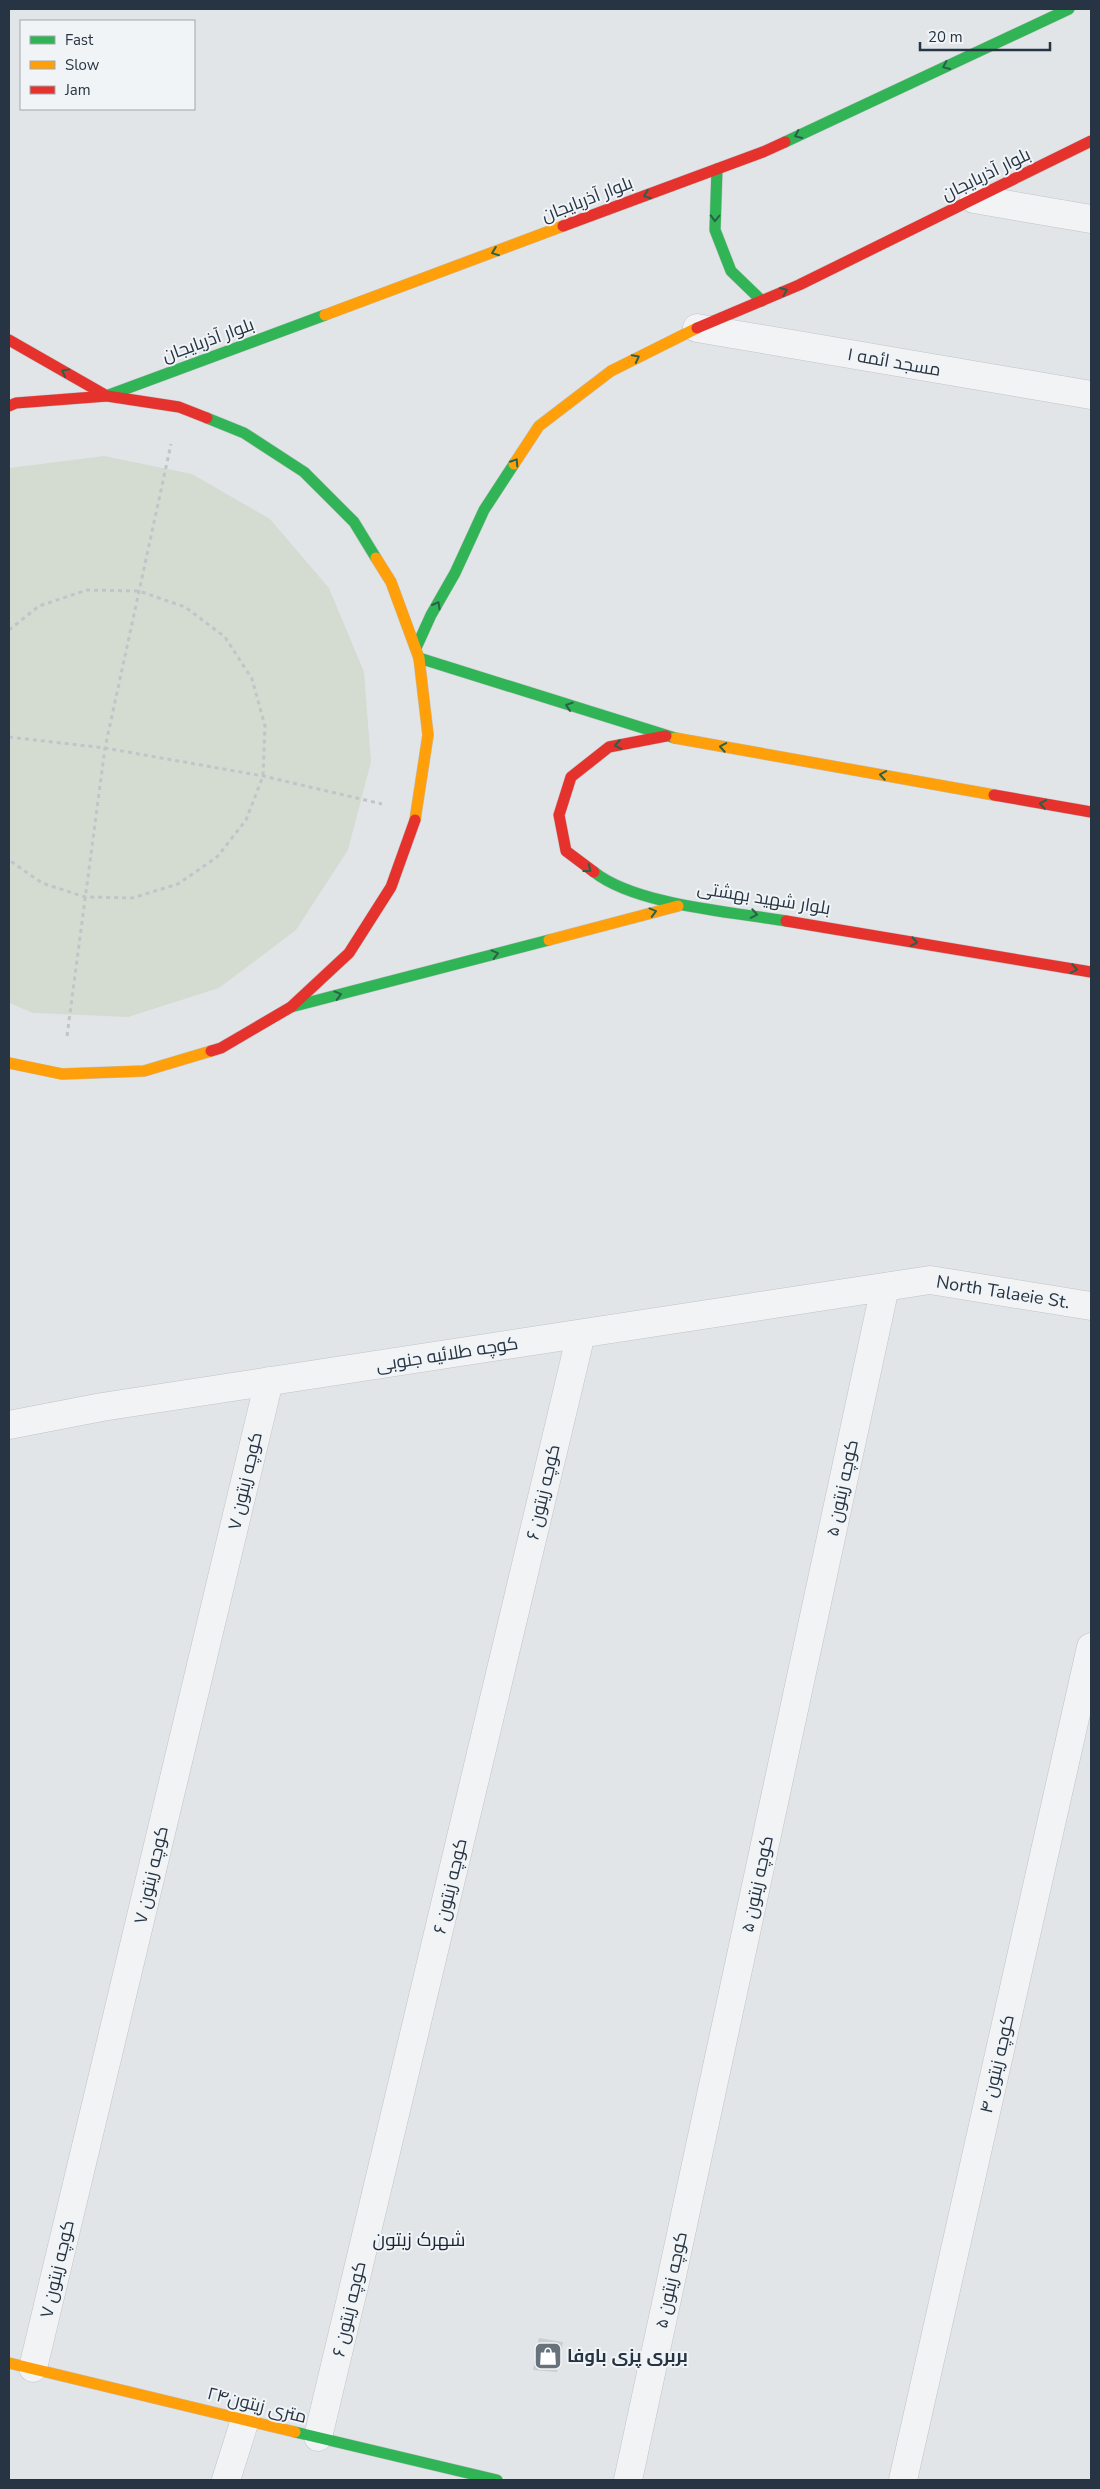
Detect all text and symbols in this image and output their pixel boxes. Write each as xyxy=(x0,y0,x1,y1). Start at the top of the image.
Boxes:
legend xyxy=(20,20,195,110)
scale bar xyxy=(920,20,1050,52)
text: 20 m xyxy=(928,27,963,47)
text: Fast xyxy=(65,30,94,50)
text: Slow xyxy=(65,55,100,75)
one-way arrow xyxy=(942,60,951,71)
text: Jam xyxy=(64,80,91,100)
one-way arrow xyxy=(795,129,804,139)
street label: بلوار آذربایجان xyxy=(937,142,1035,206)
street label: بلوار آذربایجان xyxy=(538,171,636,227)
one-way arrow xyxy=(644,189,652,199)
one-way arrow xyxy=(710,214,721,222)
one-way arrow xyxy=(491,246,500,256)
one-way arrow xyxy=(779,287,788,298)
street label: بلوار آذربایجان xyxy=(159,312,257,368)
street label: مسجد ائمه ۱ xyxy=(845,342,943,382)
one-way arrow xyxy=(631,354,640,364)
one-way arrow xyxy=(61,368,70,378)
one-way arrow xyxy=(509,459,518,468)
one-way arrow xyxy=(431,601,441,610)
one-way arrow xyxy=(566,701,574,711)
one-way arrow xyxy=(614,740,622,750)
one-way arrow xyxy=(719,742,728,752)
one-way arrow xyxy=(879,770,888,781)
one-way arrow xyxy=(1039,799,1048,809)
one-way arrow xyxy=(583,863,592,872)
street label: بلوار شهید بهشتی xyxy=(696,876,832,920)
one-way arrow xyxy=(648,907,657,918)
one-way arrow xyxy=(750,908,759,918)
one-way arrow xyxy=(910,936,919,946)
one-way arrow xyxy=(491,949,499,959)
one-way arrow xyxy=(1070,964,1079,974)
one-way arrow xyxy=(334,990,343,1001)
street label: North Talaeie St. xyxy=(934,1270,1072,1314)
street label: کوچه طلائیه جنوبی xyxy=(374,1331,520,1377)
street label: کوچه زیتون ۷ xyxy=(222,1430,268,1532)
street label: کوچه زیتون ۵ xyxy=(820,1437,864,1539)
street label: کوچه زیتون ۶ xyxy=(520,1442,566,1542)
street label: کوچه زیتون ۷ xyxy=(128,1824,174,1926)
street label: کوچه زیتون ۵ xyxy=(735,1833,779,1935)
street label: کوچه زیتون ۶ xyxy=(427,1836,473,1936)
street label: کوچه زیتون ۴ xyxy=(974,2012,1020,2116)
street label: کوچه زیتون ۷ xyxy=(34,2218,80,2320)
district label: شهرک زیتون xyxy=(372,2227,466,2253)
street label: کوچه زیتون ۵ xyxy=(649,2229,693,2331)
street label: کوچه زیتون ۶ xyxy=(326,2259,372,2359)
shop icon: بربری پزی باوفا xyxy=(533,2341,563,2371)
place label: بربری پزی باوفا xyxy=(567,2344,688,2368)
street label: ۲۴متری زیتون xyxy=(205,2381,309,2429)

